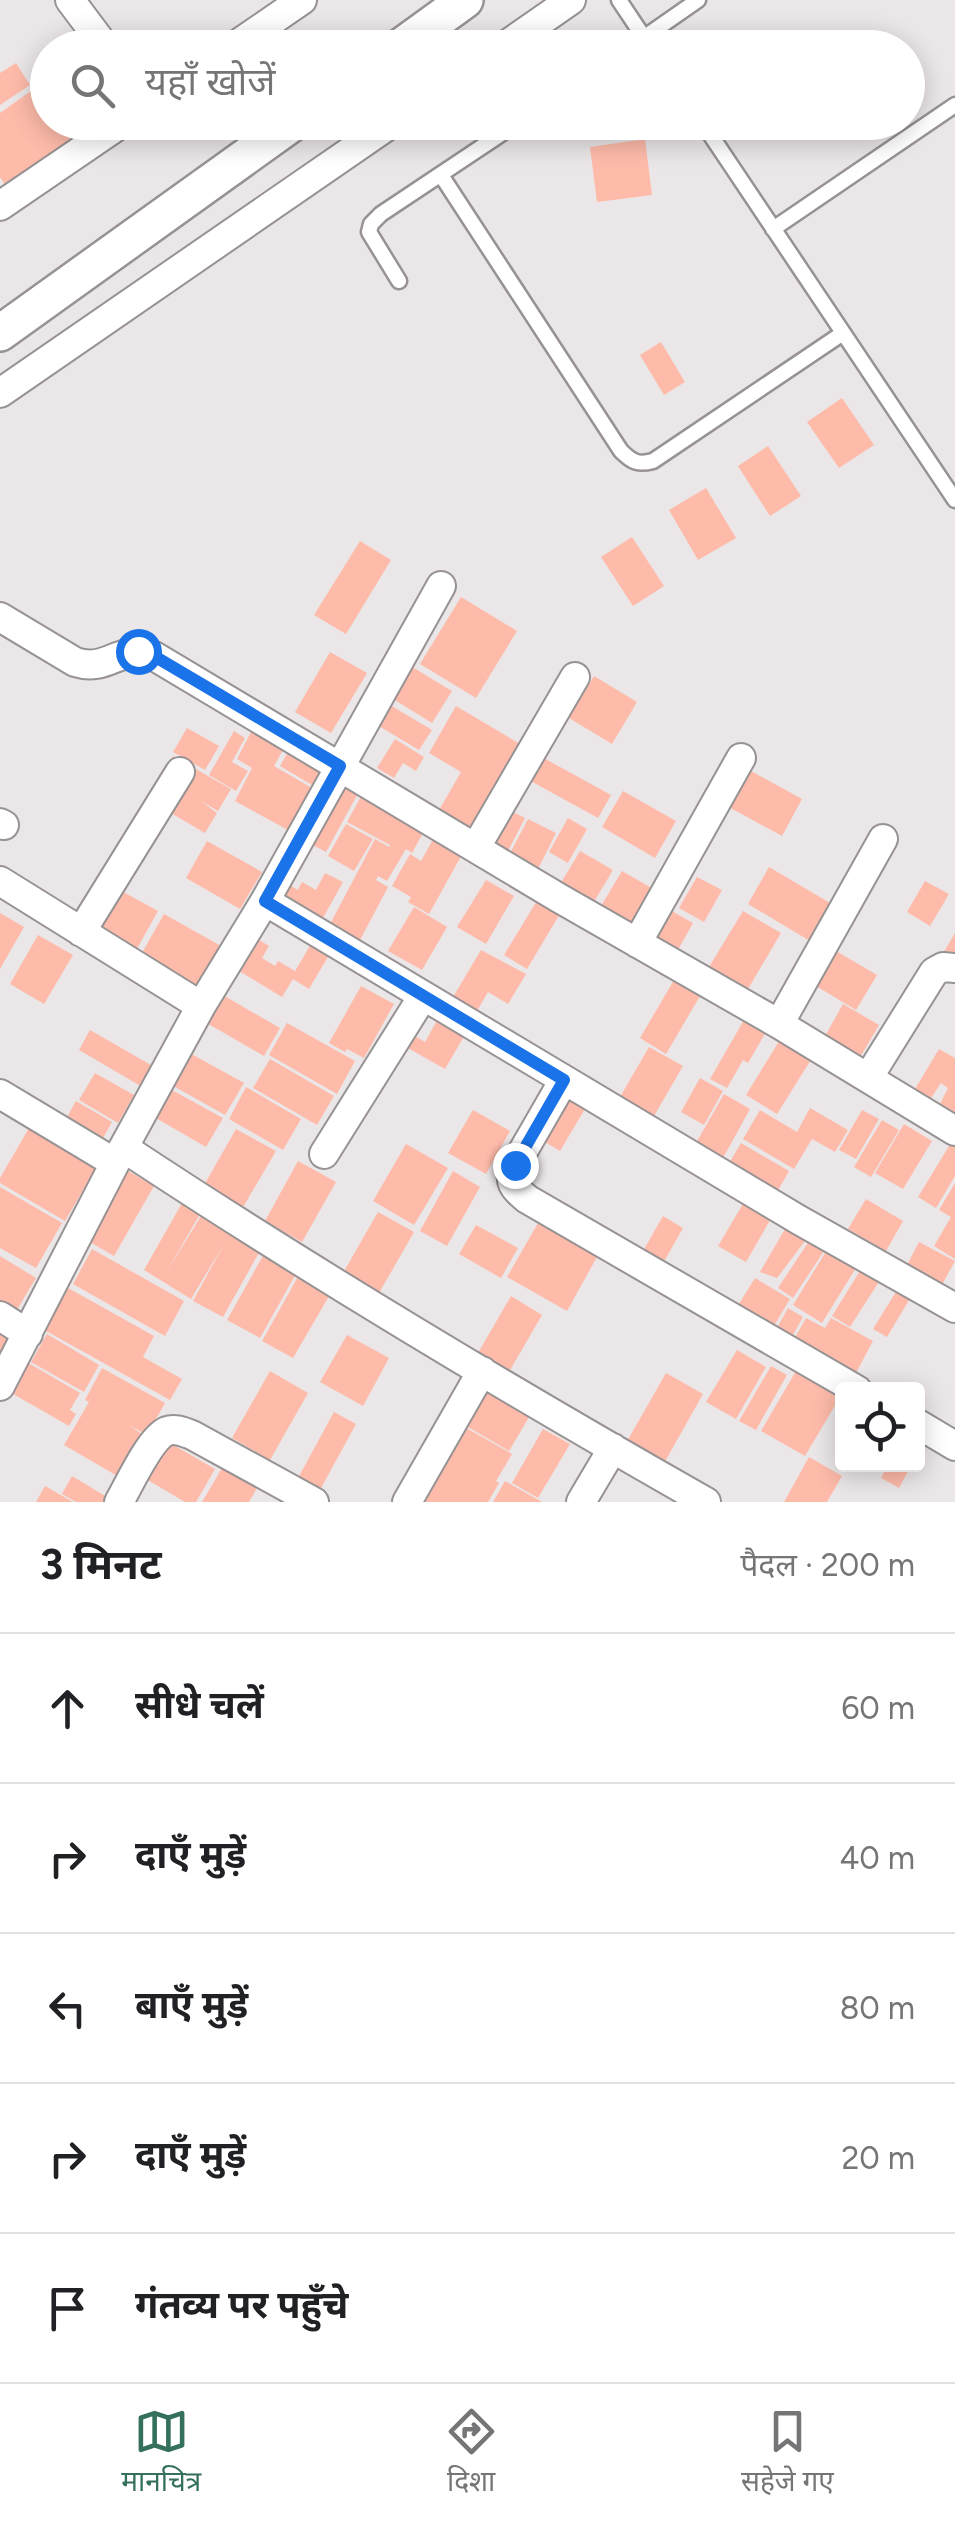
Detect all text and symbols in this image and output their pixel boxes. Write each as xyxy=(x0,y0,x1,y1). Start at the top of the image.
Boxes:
search box xyxy=(30,30,925,140)
icon: search xyxy=(65,58,120,113)
text: यहाँ खोजें xyxy=(145,59,276,105)
route start xyxy=(116,629,162,675)
route end xyxy=(493,1143,539,1189)
map controls xyxy=(835,1382,925,1472)
button: locate xyxy=(835,1382,925,1472)
text: 3 मिनट xyxy=(40,1539,162,1590)
text: पैदल · 200 m xyxy=(740,1546,915,1584)
icon: ahead xyxy=(40,1681,95,1736)
text: सीधे चलें xyxy=(135,1682,264,1728)
text: 60 m xyxy=(841,1689,915,1727)
icon: right xyxy=(40,1831,95,1886)
text: दाएँ मुड़ें xyxy=(135,1832,246,1878)
text: 40 m xyxy=(839,1839,915,1877)
icon: left xyxy=(40,1981,95,2036)
text: बाएँ मुड़ें xyxy=(135,1982,248,2028)
text: 80 m xyxy=(840,1989,915,2027)
icon: right xyxy=(40,2131,95,2186)
text: दाएँ मुड़ें xyxy=(135,2132,246,2178)
text: 20 m xyxy=(841,2139,915,2177)
icon: arrive xyxy=(40,2281,95,2336)
text: गंतव्य पर पहुँचे xyxy=(135,2282,348,2328)
tab: मानचित्र xyxy=(121,2404,201,2502)
tab: दिशा xyxy=(444,2404,499,2502)
tab: सहेजे गए xyxy=(741,2404,834,2502)

